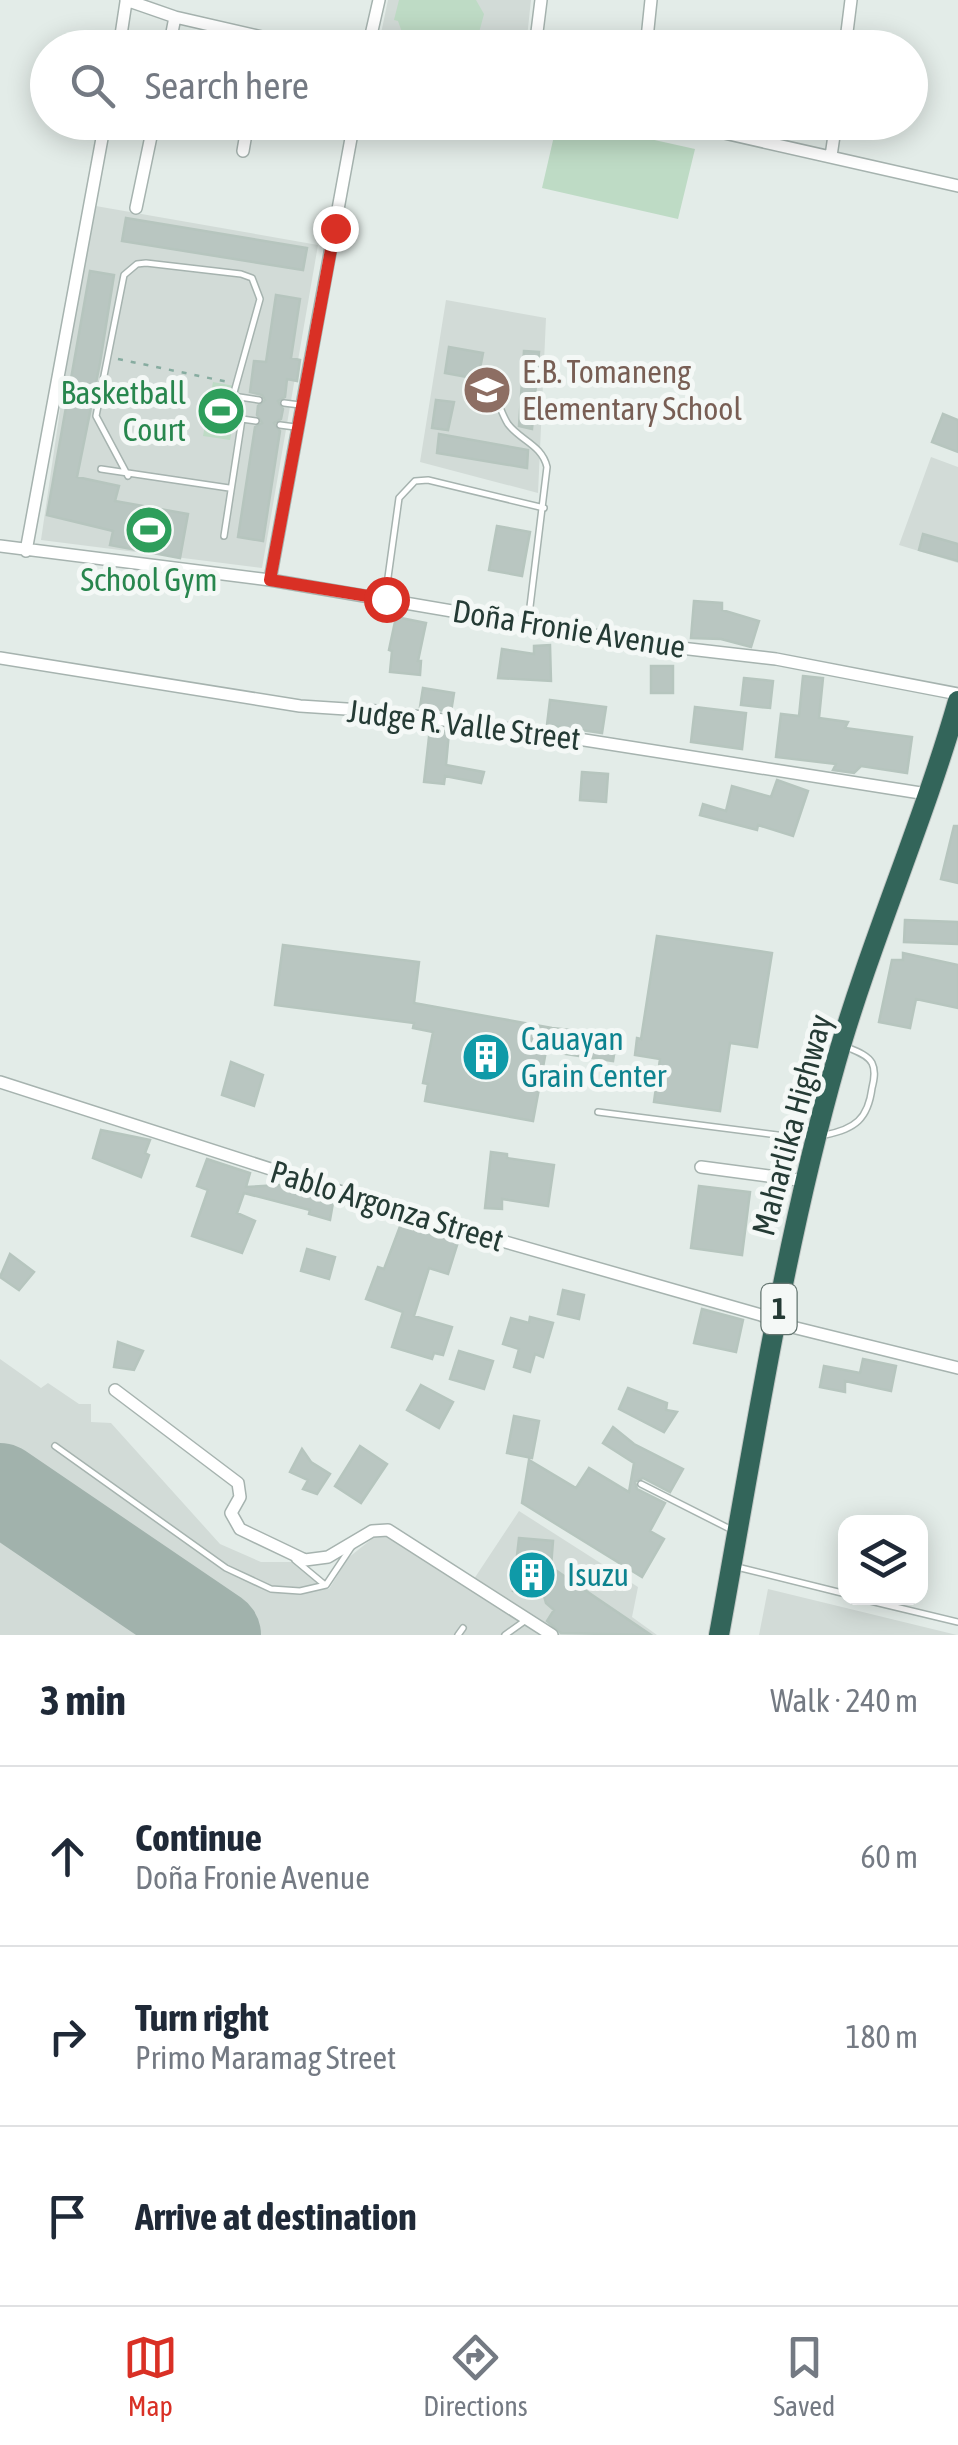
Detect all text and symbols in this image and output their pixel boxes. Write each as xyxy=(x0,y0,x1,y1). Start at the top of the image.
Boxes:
search box xyxy=(30,30,928,140)
icon: search xyxy=(65,58,120,113)
text: Search here xyxy=(145,64,309,107)
route end xyxy=(313,206,359,252)
place label: E.B. Tomaneng Elementary School xyxy=(522,353,742,427)
school or university icon: E.B. Tomaneng Elementary School xyxy=(461,364,513,416)
place label: Basketball Court xyxy=(60,374,187,448)
sports icon: Basketball Court xyxy=(195,385,247,437)
sports icon: School Gym xyxy=(123,504,175,556)
place label: School Gym xyxy=(81,561,217,598)
route start xyxy=(364,577,410,623)
street label: Doña Fronie Avenue xyxy=(450,592,688,665)
street label: Judge R. Valle Street xyxy=(346,692,583,757)
street label: Maharlika Highway xyxy=(744,1010,839,1240)
place label: Cauayan Grain Center xyxy=(521,1020,667,1094)
building icon: Cauayan Grain Center xyxy=(460,1031,512,1083)
street label: Pablo Argonza Street xyxy=(266,1153,508,1259)
road number: 1 xyxy=(762,1284,796,1334)
map controls xyxy=(838,1515,928,1605)
button: layers xyxy=(838,1515,928,1605)
building icon: Isuzu xyxy=(506,1549,558,1601)
place label: Isuzu xyxy=(567,1556,629,1593)
text: 3 min xyxy=(40,1676,126,1724)
text: Walk · 240 m xyxy=(770,1682,918,1719)
text: Continue xyxy=(135,1816,262,1859)
icon: ahead xyxy=(40,1829,95,1884)
text: 60 m xyxy=(860,1838,918,1875)
text: Doña Fronie Avenue xyxy=(135,1859,370,1896)
text: Turn right xyxy=(135,1996,269,2039)
icon: right xyxy=(40,2009,95,2064)
text: 180 m xyxy=(845,2018,918,2055)
text: Primo Maramag Street xyxy=(135,2039,396,2076)
icon: arrive xyxy=(40,2189,95,2244)
text: Arrive at destination xyxy=(135,2195,417,2238)
tab: Map xyxy=(123,2330,178,2422)
tab: Directions xyxy=(423,2330,528,2422)
tab: Saved xyxy=(773,2330,835,2422)

